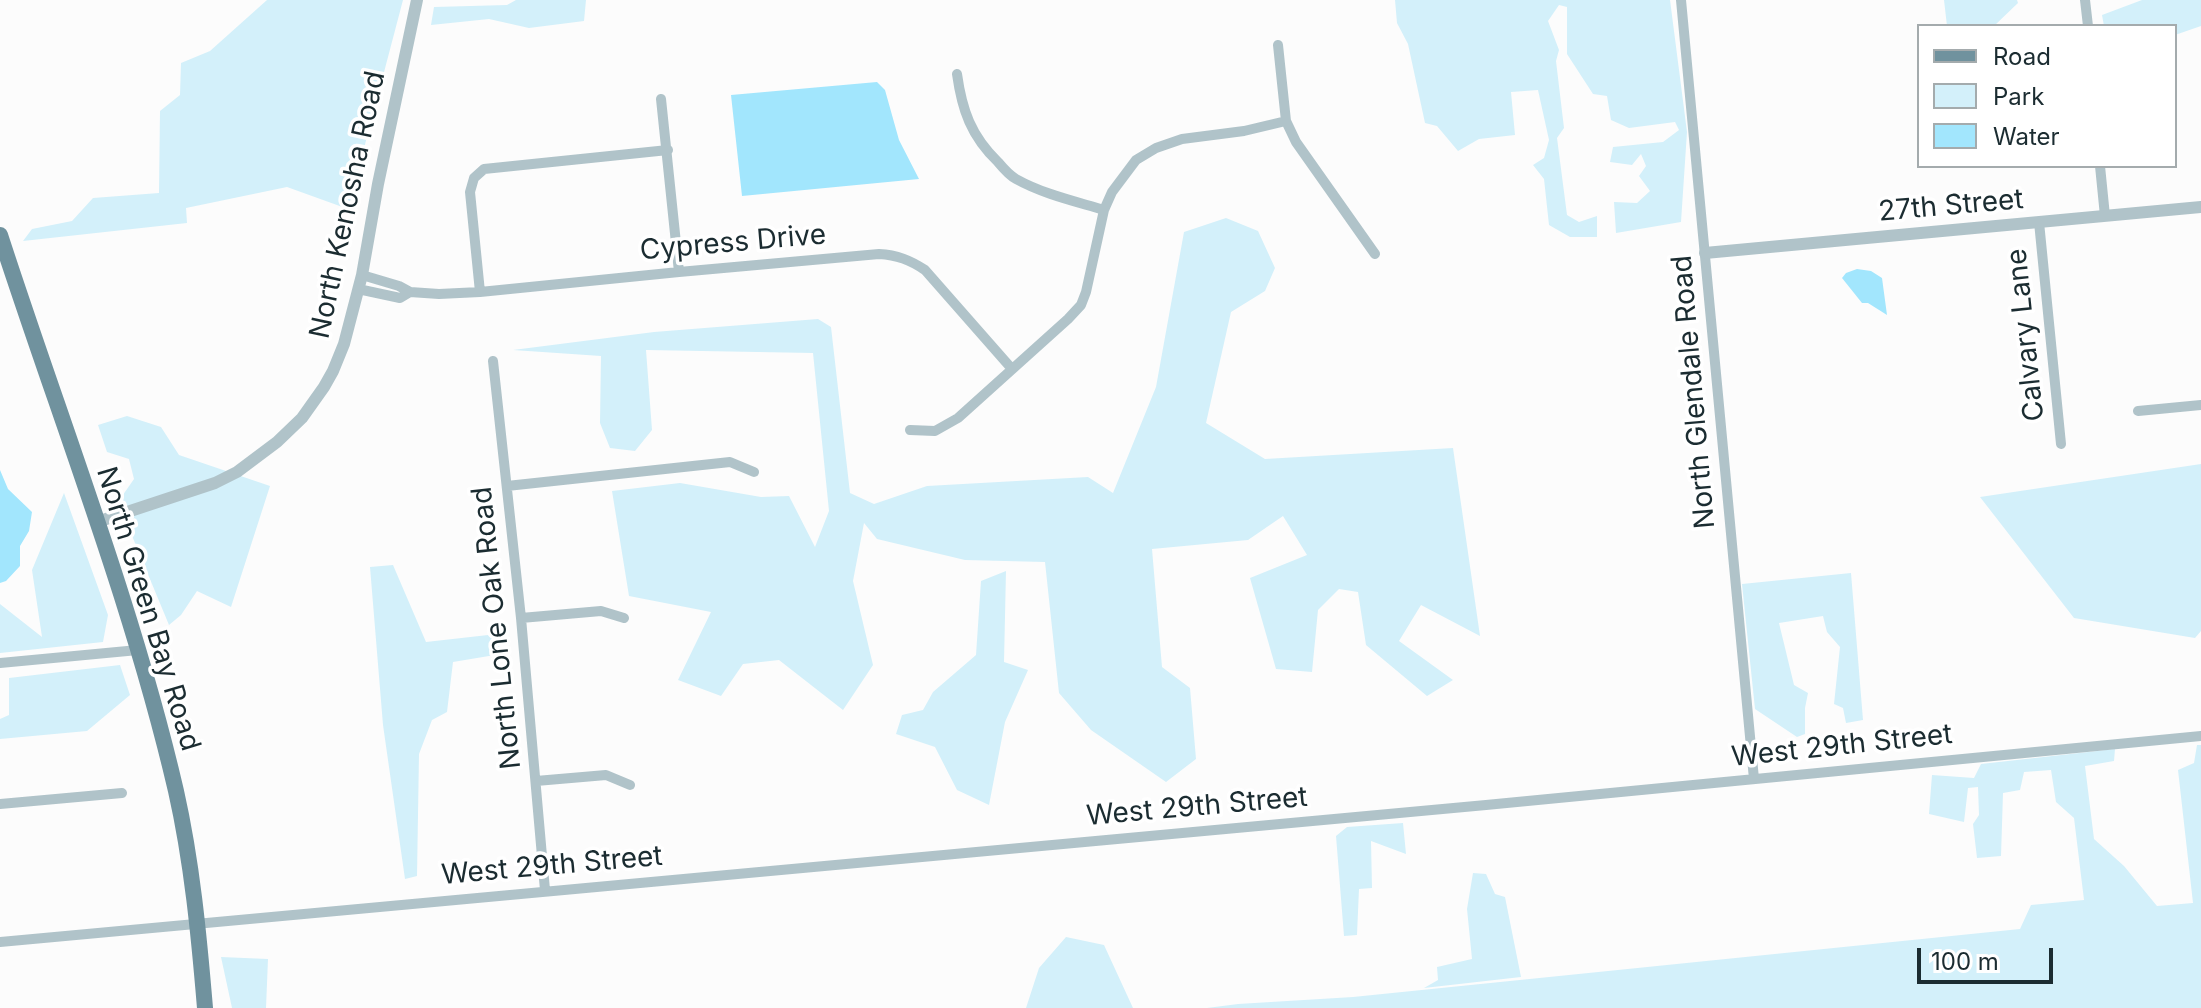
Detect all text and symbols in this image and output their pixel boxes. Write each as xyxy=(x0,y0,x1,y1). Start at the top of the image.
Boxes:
legend xyxy=(1917,24,2177,168)
text: Road xyxy=(1993,42,2051,71)
street label: North Kenosha Road xyxy=(303,68,393,342)
text: Park xyxy=(1993,82,2044,111)
text: Water xyxy=(1993,122,2060,151)
street label: 27th Street xyxy=(1877,183,2025,229)
street label: Cypress Drive xyxy=(639,218,827,268)
street label: Calvary Lane xyxy=(2000,247,2052,423)
street label: North Glendale Road xyxy=(1665,254,1723,530)
street label: North Green Bay Road xyxy=(89,463,207,755)
street label: North Lone Oak Road xyxy=(465,485,529,771)
street label: West 29th Street xyxy=(1730,718,1954,774)
street label: West 29th Street xyxy=(1085,781,1309,833)
street label: West 29th Street xyxy=(440,840,664,892)
scale bar xyxy=(1921,932,2057,982)
text: 100 m xyxy=(1931,947,1999,976)

